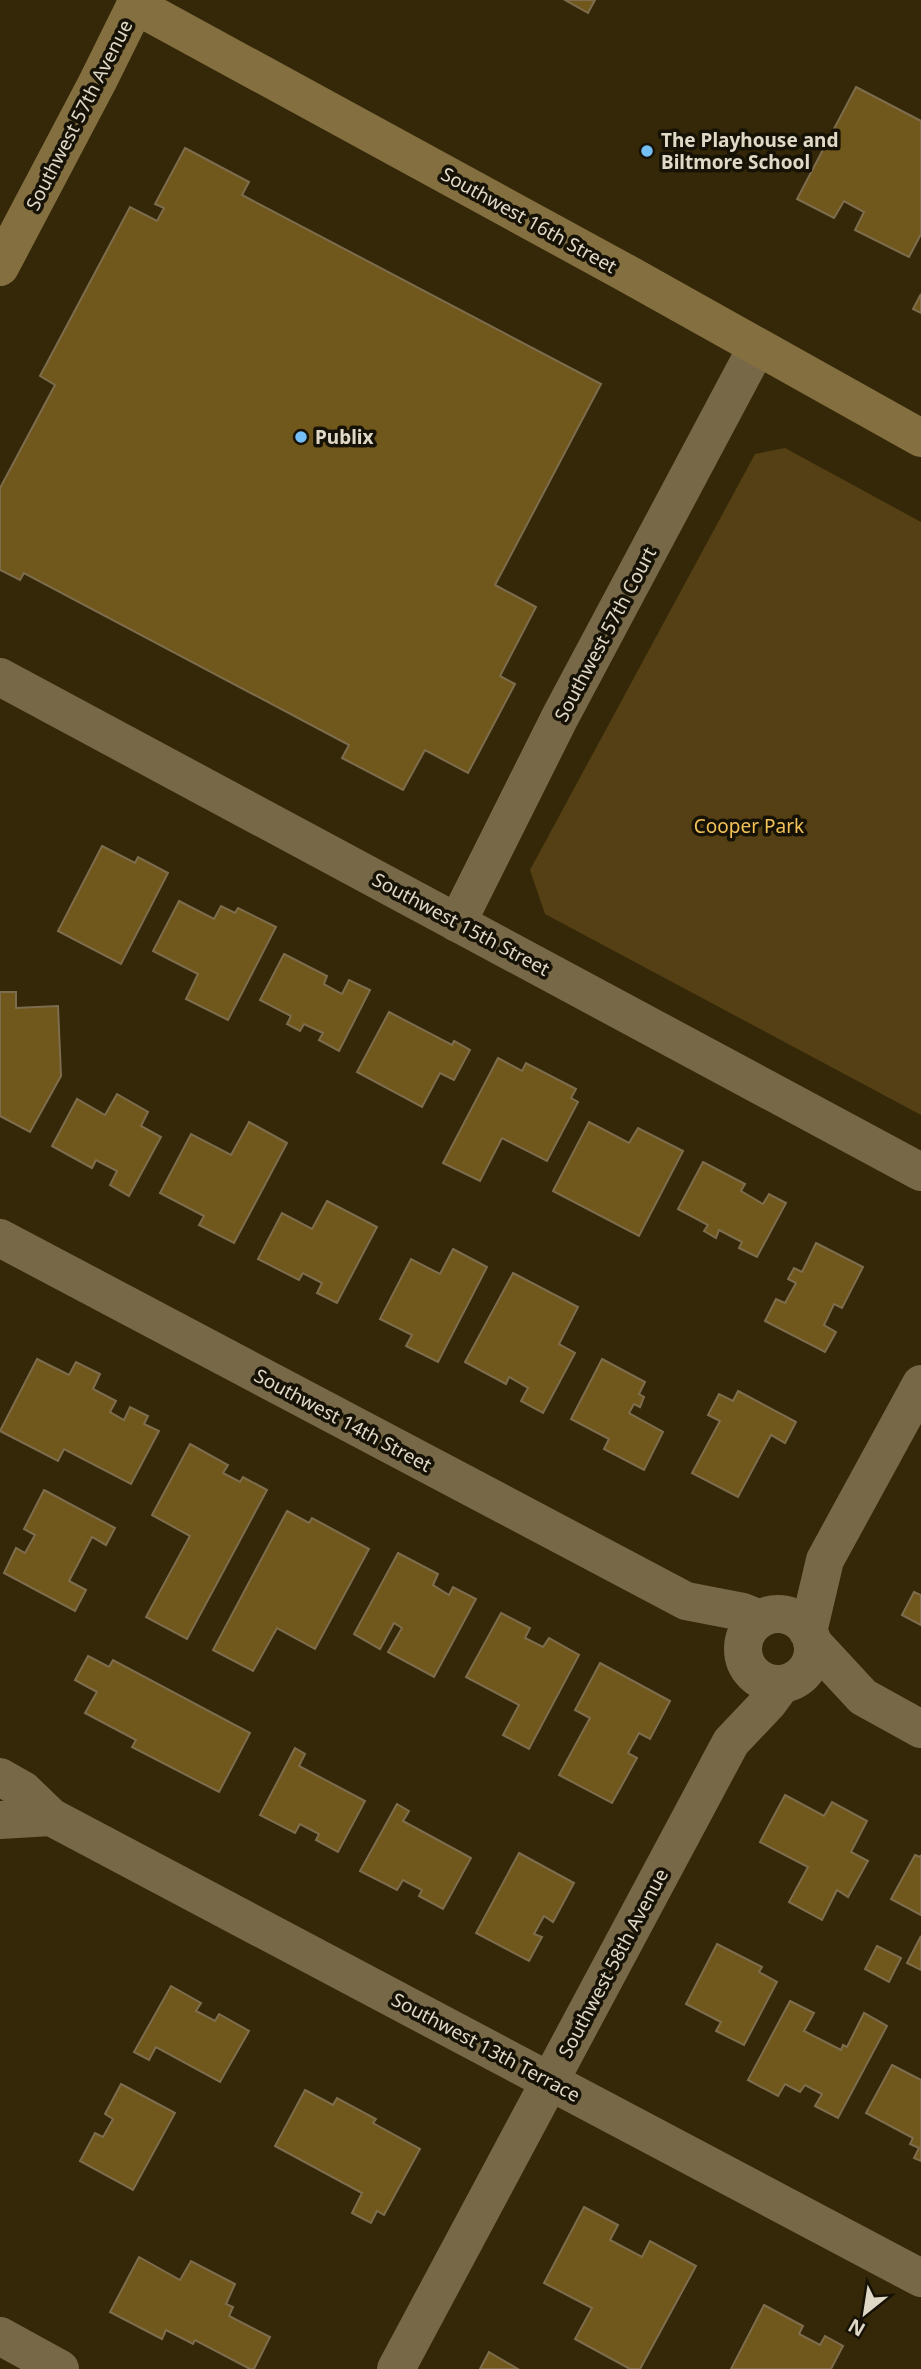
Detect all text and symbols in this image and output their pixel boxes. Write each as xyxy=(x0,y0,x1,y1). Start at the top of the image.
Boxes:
street label: Southwest 57th Avenue xyxy=(20,15,138,215)
place label: The Playhouse and Biltmore School xyxy=(661,127,838,175)
marker: The Playhouse and Biltmore School xyxy=(639,143,655,159)
street label: Southwest 16th Street xyxy=(436,161,622,279)
place label: Publix xyxy=(315,424,374,450)
marker: Publix xyxy=(293,429,309,445)
street label: Southwest 57th Court xyxy=(548,542,662,726)
park label: Cooper Park xyxy=(694,813,804,839)
street label: Southwest 15th Street xyxy=(368,866,554,982)
street label: Southwest 14th Street xyxy=(250,1362,436,1478)
street label: Southwest 58th Avenue xyxy=(552,1864,674,2062)
street label: Southwest 13th Terrace xyxy=(387,1986,585,2108)
north arrow xyxy=(830,2278,900,2348)
text: N xyxy=(843,2313,870,2343)

